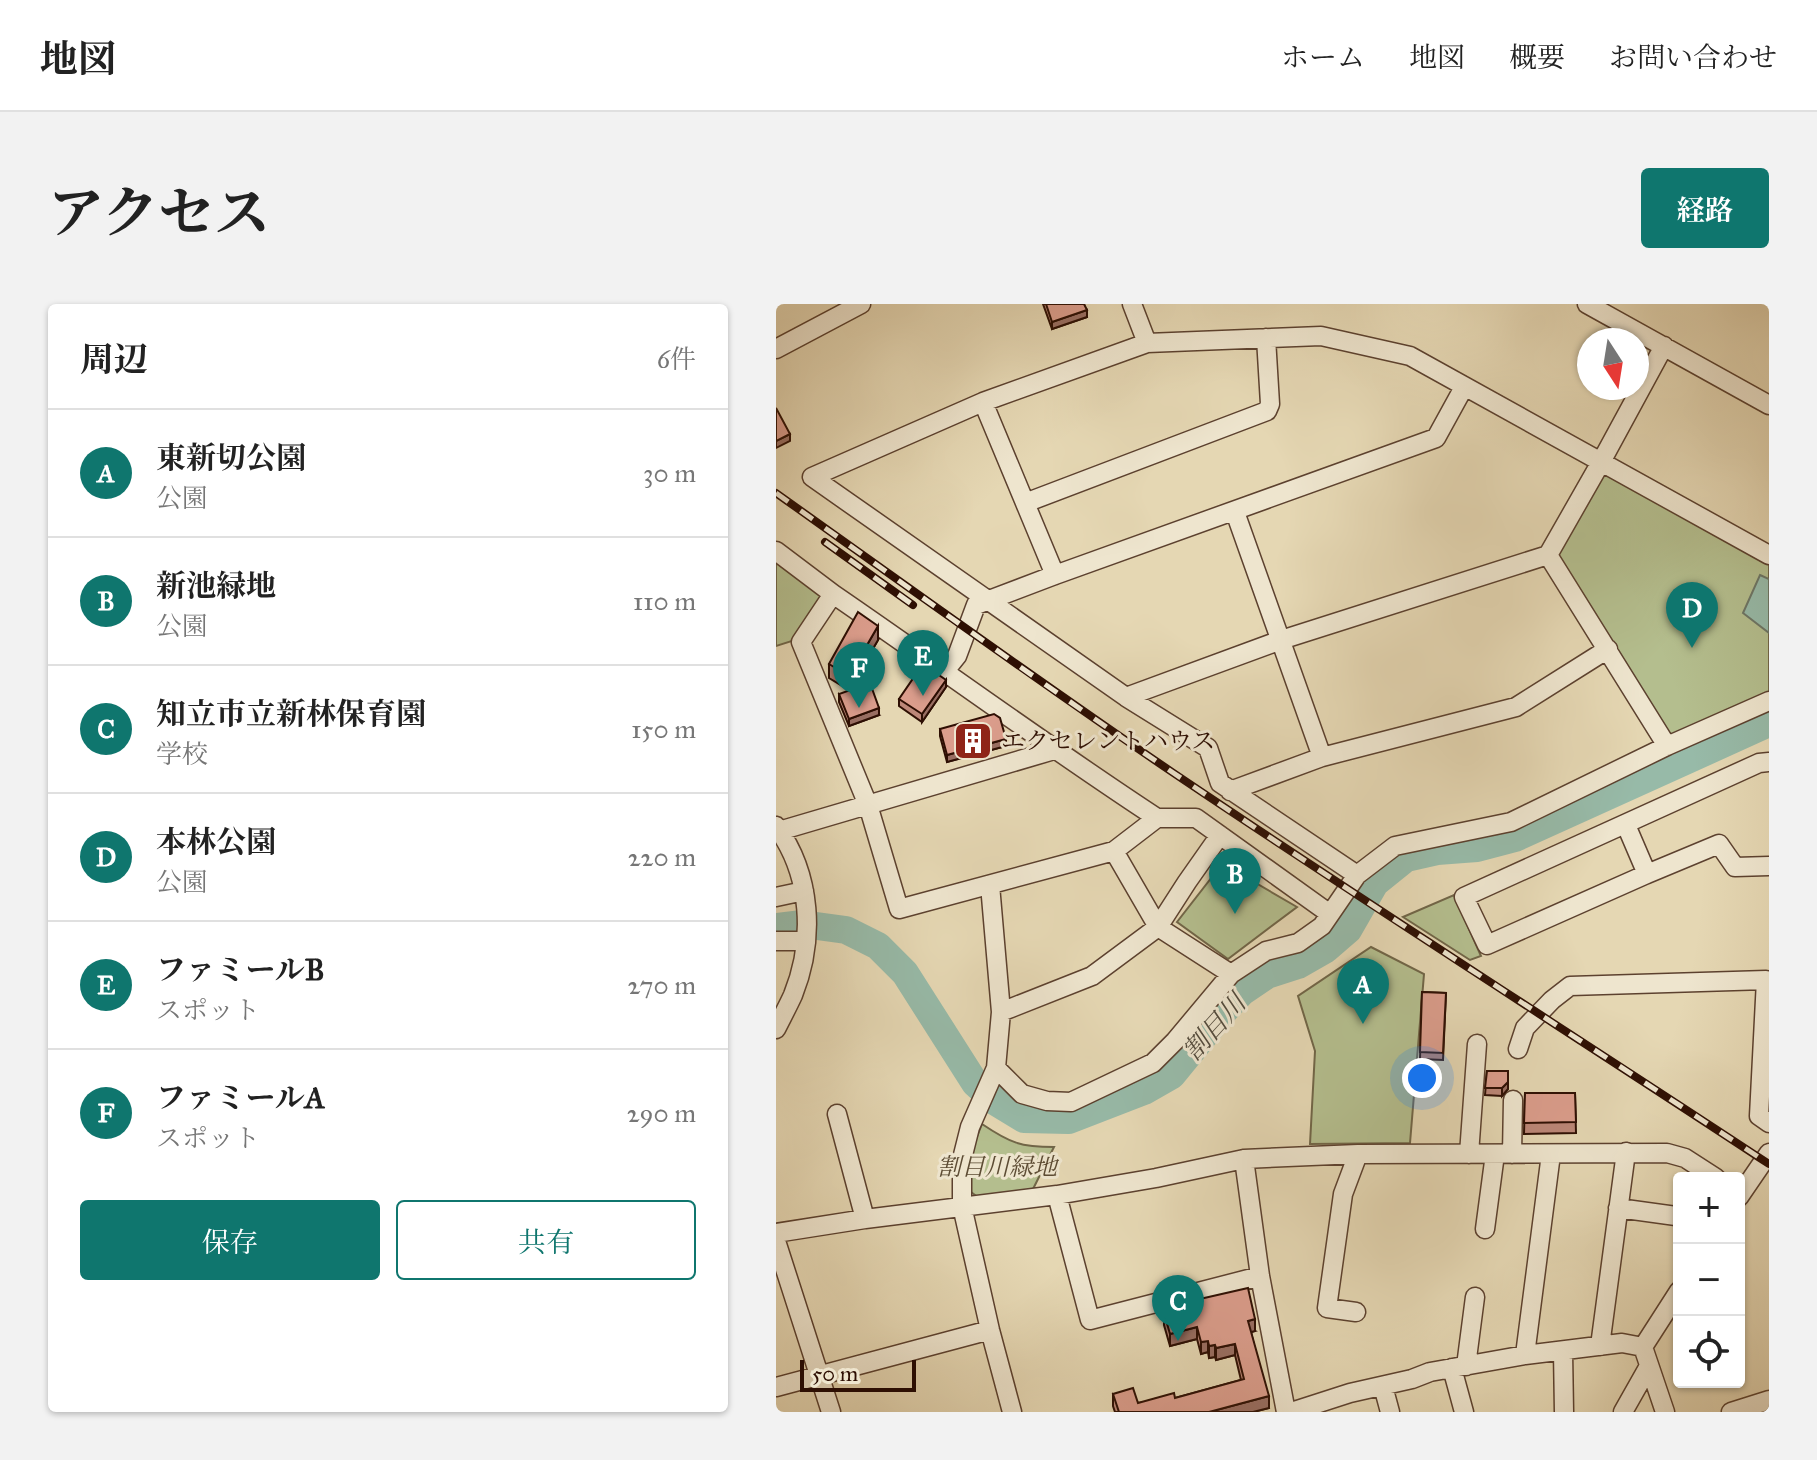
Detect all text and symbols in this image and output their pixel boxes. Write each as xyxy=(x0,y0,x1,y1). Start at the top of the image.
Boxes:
text: 地図 xyxy=(40,36,116,82)
text: ホーム xyxy=(1281,40,1365,75)
text: 地図 xyxy=(1409,40,1465,75)
text: 概要 xyxy=(1509,40,1565,75)
text: お問い合わせ xyxy=(1609,40,1777,75)
button: 経路 xyxy=(1641,168,1769,248)
text: アクセス xyxy=(48,179,270,247)
north arrow xyxy=(1577,328,1649,400)
text: 周辺 xyxy=(80,339,148,380)
text: 6件 xyxy=(657,343,696,375)
text: 東新切公園 xyxy=(156,440,306,476)
text: A xyxy=(97,457,115,489)
text: 30 m xyxy=(643,457,696,489)
text: 公園 xyxy=(156,482,208,514)
text: 新池緑地 xyxy=(156,568,276,604)
pin: D xyxy=(1666,582,1718,648)
text: B xyxy=(97,585,115,617)
text: 110 m xyxy=(633,585,696,617)
text: 公園 xyxy=(156,610,208,642)
pin: E xyxy=(897,630,949,696)
pin: F xyxy=(833,642,885,708)
text: 知立市立新林保育園 xyxy=(156,696,426,732)
text: C xyxy=(97,713,115,745)
text: 150 m xyxy=(631,713,696,745)
building icon: エクセレントハウス xyxy=(952,720,994,762)
place label: エクセレントハウス xyxy=(1001,726,1215,756)
text: 学校 xyxy=(156,738,208,770)
text: 本林公園 xyxy=(156,824,276,860)
text: D xyxy=(96,841,116,873)
text: 220 m xyxy=(628,841,696,873)
pin: B xyxy=(1209,848,1261,914)
text: 公園 xyxy=(156,866,208,898)
text: ファミールB xyxy=(156,952,325,988)
pin: A xyxy=(1337,958,1389,1024)
text: E xyxy=(97,969,115,1001)
text: 270 m xyxy=(627,969,696,1001)
water label: 割目川 xyxy=(1176,985,1254,1067)
text: スポット xyxy=(156,994,260,1026)
your location xyxy=(1402,1058,1442,1098)
text: ファミールA xyxy=(156,1080,325,1116)
text: F xyxy=(98,1097,115,1129)
text: 290 m xyxy=(627,1097,696,1129)
text: スポット xyxy=(156,1122,260,1154)
park label: 割目川緑地 xyxy=(937,1152,1060,1182)
map controls xyxy=(1673,1172,1745,1388)
button: + xyxy=(1673,1172,1745,1244)
button: 保存 xyxy=(80,1200,380,1280)
button: 共有 xyxy=(396,1200,696,1280)
button: − xyxy=(1673,1244,1745,1316)
pin: C xyxy=(1152,1275,1204,1341)
button: locate xyxy=(1673,1316,1745,1388)
scale bar xyxy=(800,1356,916,1392)
text: 50 m xyxy=(812,1360,858,1387)

